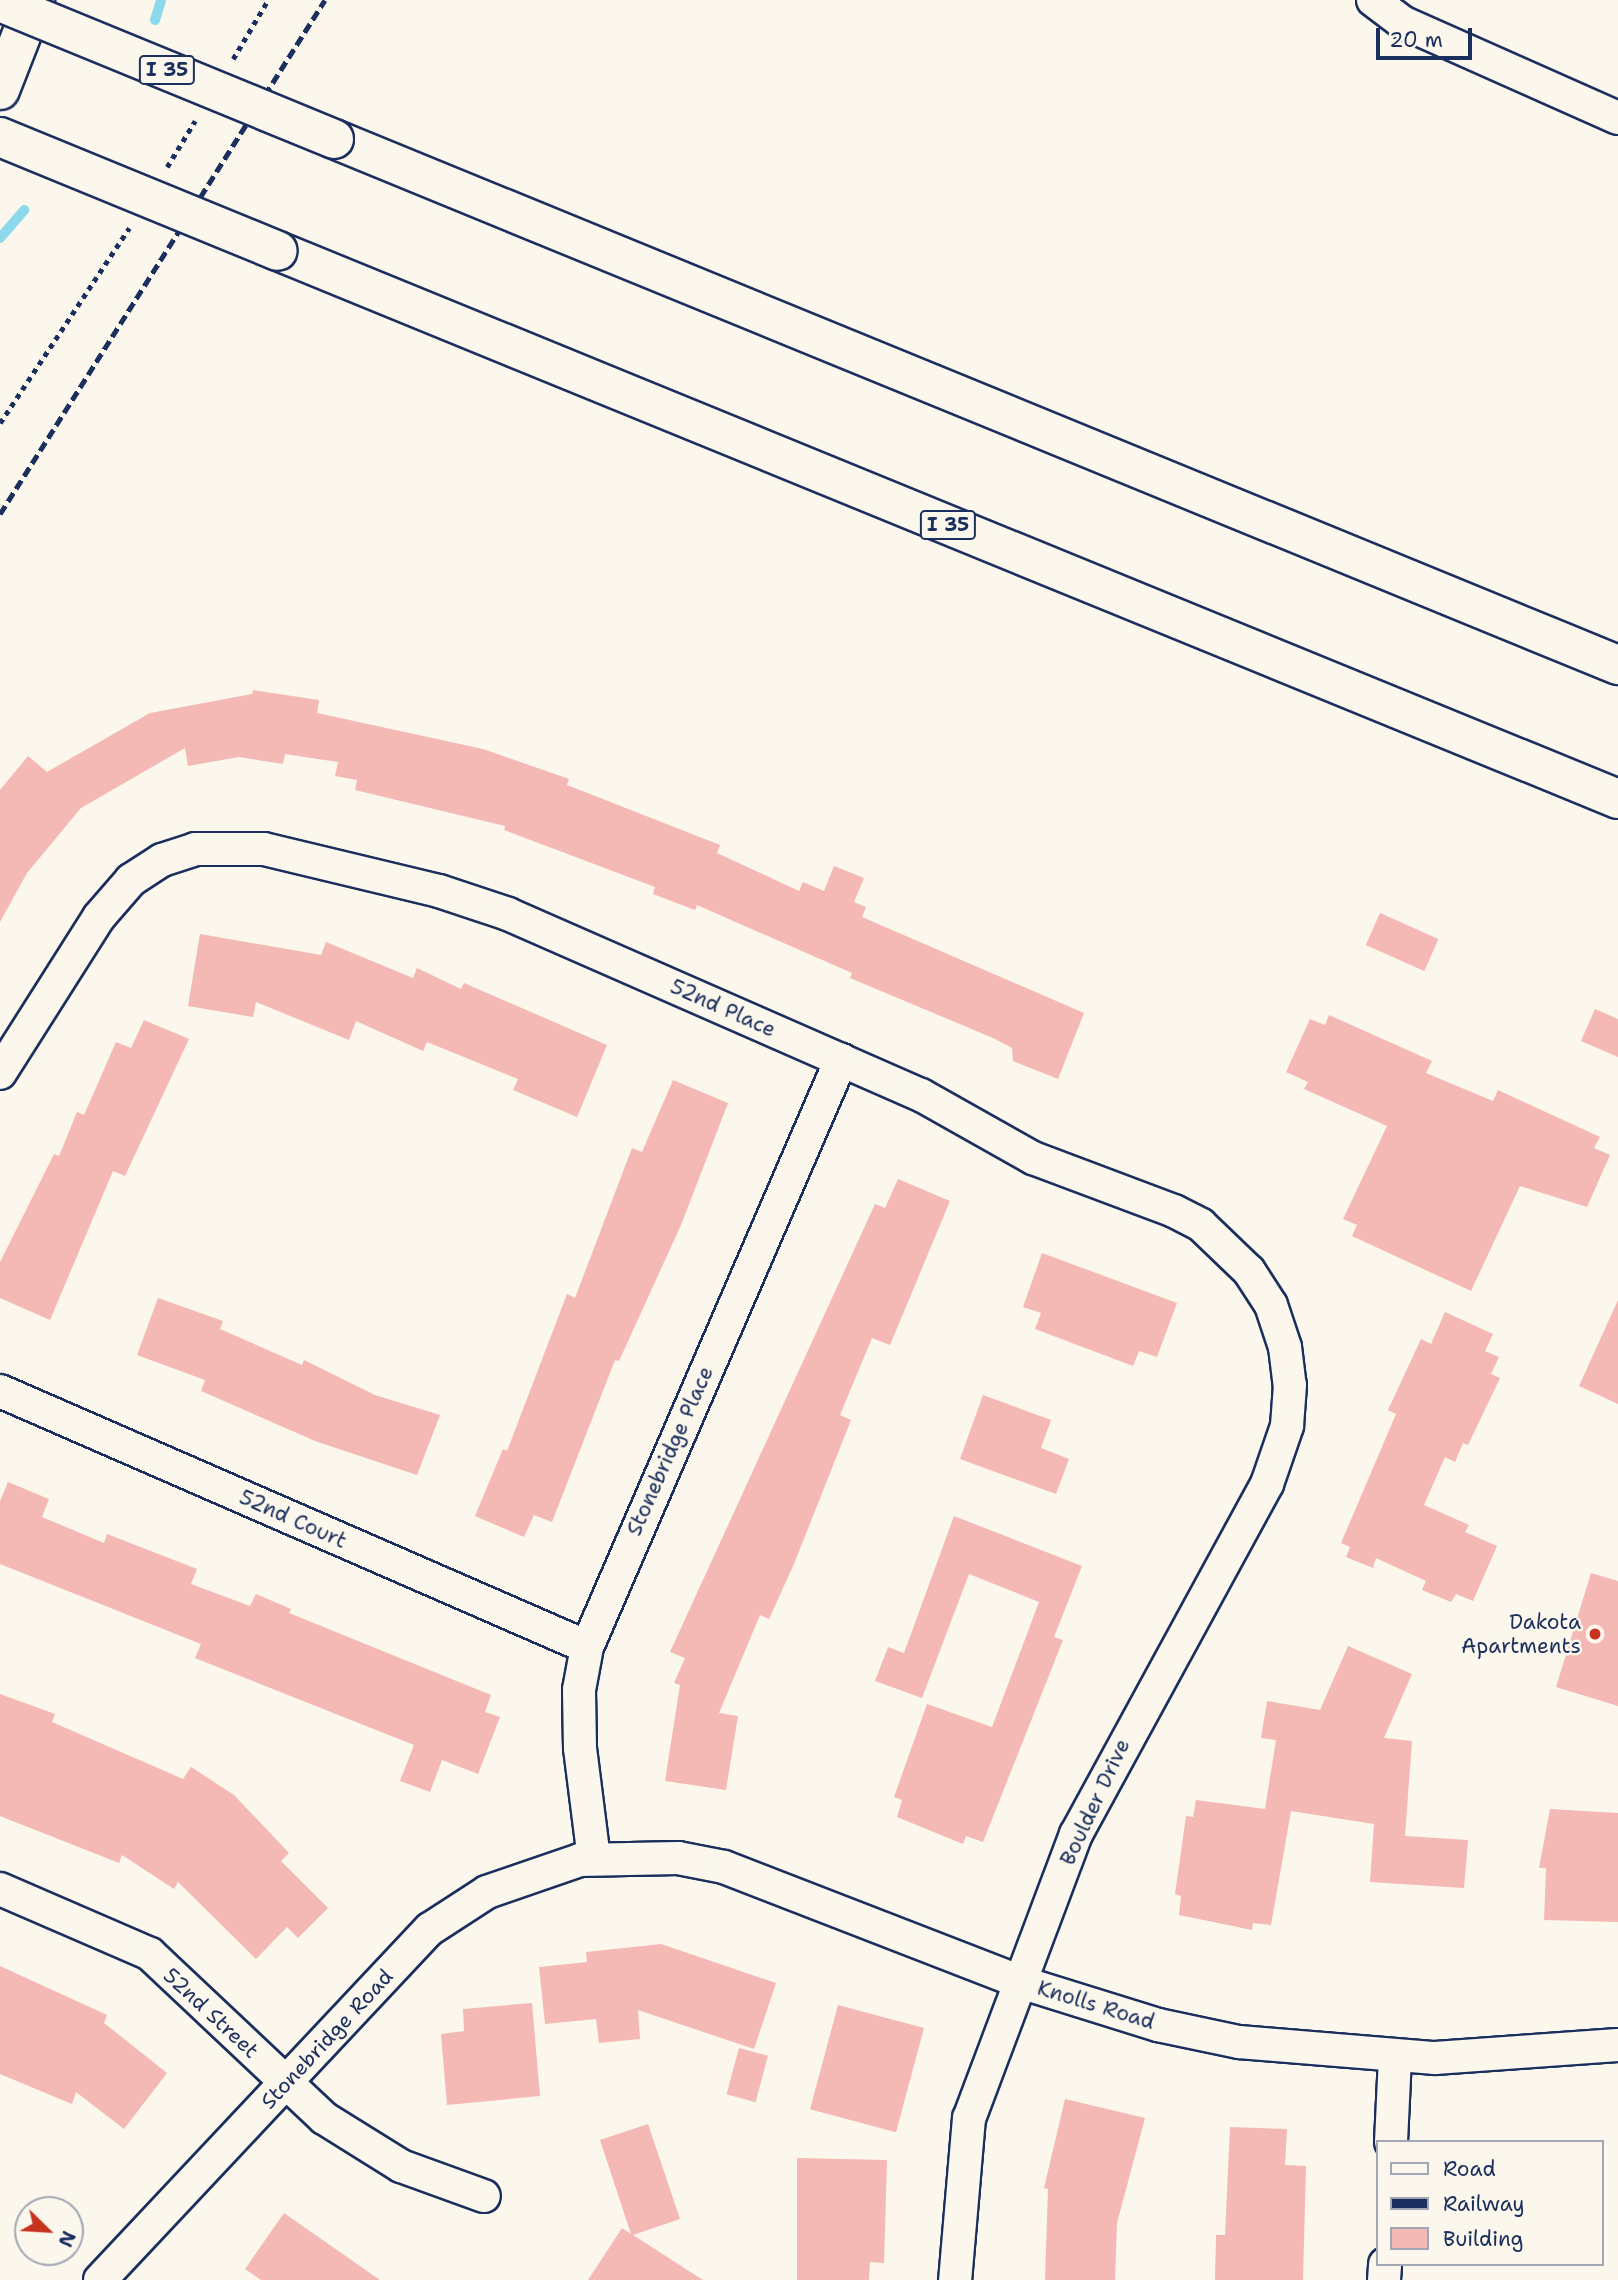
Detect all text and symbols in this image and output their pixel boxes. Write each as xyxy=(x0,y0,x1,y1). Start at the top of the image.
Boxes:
scale bar xyxy=(1380,14,1476,58)
text: 20 m xyxy=(1389,26,1443,54)
road number: I 35 xyxy=(137,54,197,86)
road number: I 35 xyxy=(918,510,978,540)
street label: 52nd Place xyxy=(666,974,780,1042)
street label: Stonebridge Place xyxy=(621,1362,719,1540)
street label: 52nd Court xyxy=(236,1484,350,1554)
place label: Dakota Apartments xyxy=(1461,1609,1581,1659)
marker: Dakota Apartments xyxy=(1587,1626,1603,1642)
street label: Boulder Drive xyxy=(1055,1735,1135,1869)
street label: 52nd Street xyxy=(158,1963,264,2063)
street label: Stonebridge Road xyxy=(256,1964,398,2114)
street label: Knolls Road xyxy=(1034,1975,1158,2035)
legend xyxy=(1376,2140,1604,2266)
text: Road xyxy=(1443,2155,1496,2183)
text: Railway xyxy=(1443,2190,1525,2218)
north arrow xyxy=(14,2196,84,2266)
text: Building xyxy=(1443,2225,1523,2253)
text: N xyxy=(52,2227,81,2251)

